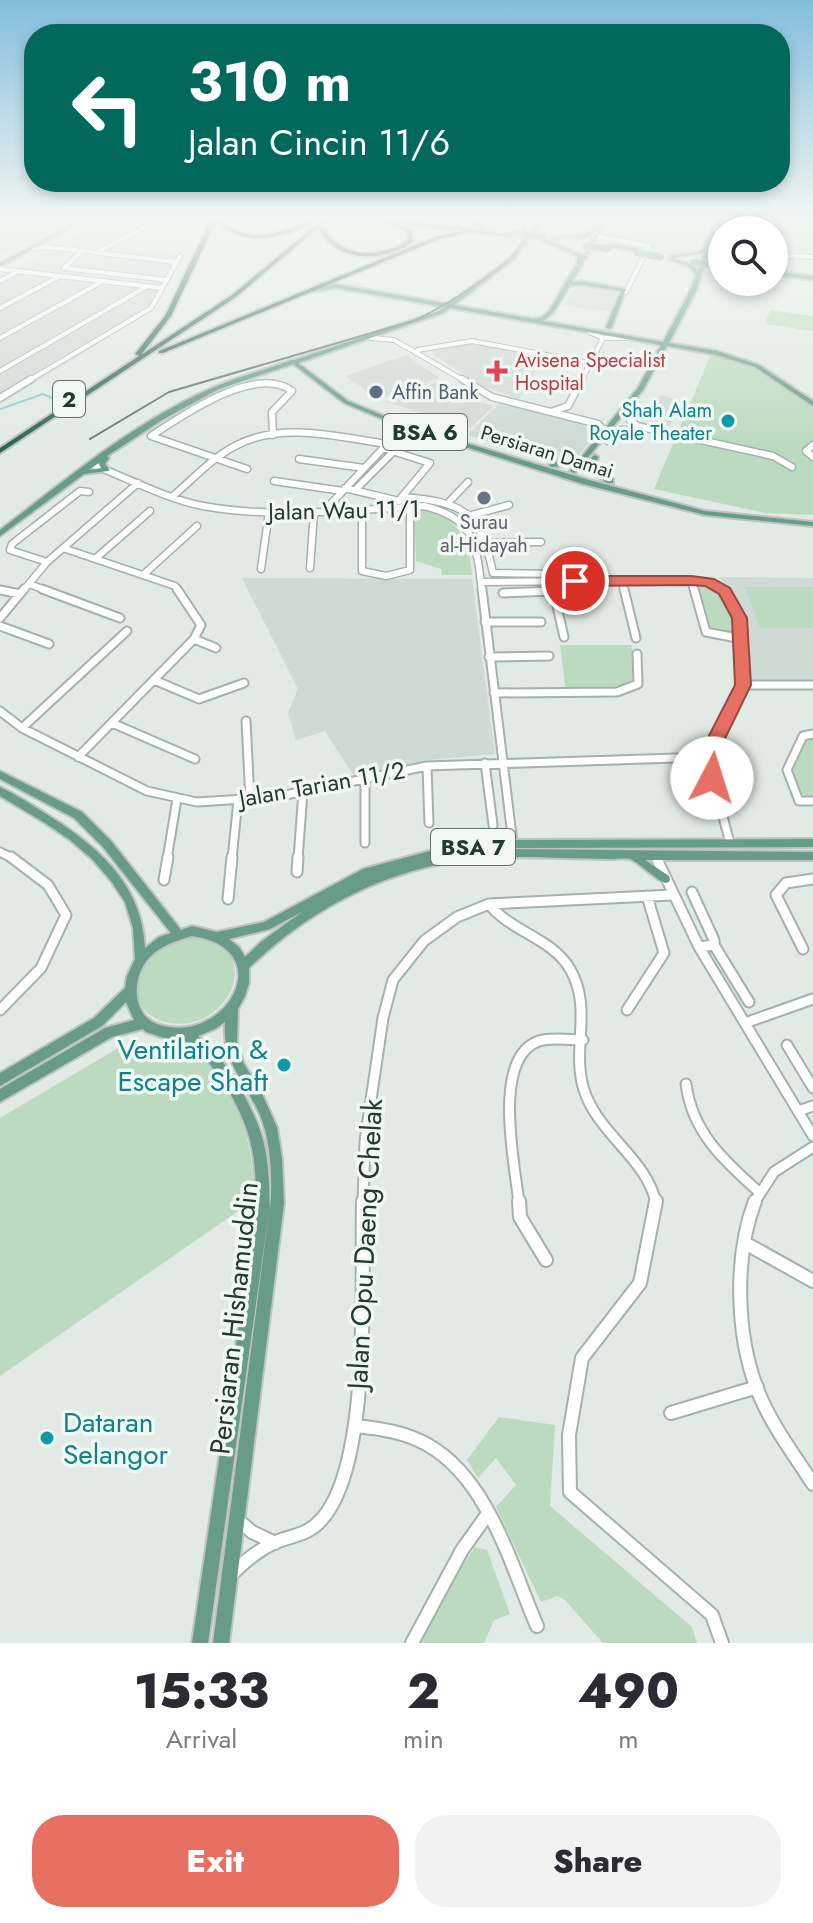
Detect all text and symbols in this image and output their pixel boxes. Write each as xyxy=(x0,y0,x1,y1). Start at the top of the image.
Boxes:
text: 310 m xyxy=(188,41,351,122)
icon: left xyxy=(56,56,160,160)
text: Jalan Cincin 11/6 xyxy=(188,116,450,168)
map controls xyxy=(708,216,788,296)
button: search xyxy=(708,216,788,296)
place label: Avisena Specialist Hospital xyxy=(515,346,666,398)
marker: Avisena Specialist Hospital xyxy=(486,360,508,382)
place label: Affin Bank xyxy=(392,378,479,407)
road number: 2 xyxy=(53,381,85,417)
marker: Affin Bank xyxy=(367,383,385,401)
place label: Shah Alam Royale Theater xyxy=(589,396,712,448)
marker: Shah Alam Royale Theater xyxy=(719,412,737,430)
road number: BSA 6 xyxy=(383,414,467,450)
street label: Persiaran Damai xyxy=(477,418,617,486)
marker: Surau al-Hidayah xyxy=(475,489,493,507)
street label: Jalan Wau 11/1 xyxy=(265,491,420,529)
place label: Surau al-Hidayah xyxy=(440,508,528,560)
pin xyxy=(541,547,609,615)
icon: arrive xyxy=(553,559,597,603)
position arrow xyxy=(670,736,754,820)
street label: Jalan Tarian 11/2 xyxy=(233,752,408,816)
road number: BSA 7 xyxy=(431,829,515,865)
place label: Ventilation & Escape Shaft xyxy=(117,1029,268,1102)
marker: Ventilation & Escape Shaft xyxy=(275,1056,293,1074)
street label: Jalan Opu Daeng Chelak xyxy=(337,1097,393,1394)
street label: Persiaran Hishamuddin xyxy=(199,1180,269,1456)
place label: Dataran Selangor xyxy=(63,1402,169,1475)
marker: Dataran Selangor xyxy=(38,1429,56,1447)
text: 15:33 xyxy=(134,1657,269,1726)
text: 2 xyxy=(407,1657,440,1726)
text: 490 xyxy=(578,1657,679,1726)
text: Arrival xyxy=(166,1720,237,1758)
text: min xyxy=(403,1720,444,1758)
text: m xyxy=(618,1720,638,1758)
button: Exit xyxy=(32,1815,399,1907)
button: Share xyxy=(415,1815,781,1907)

